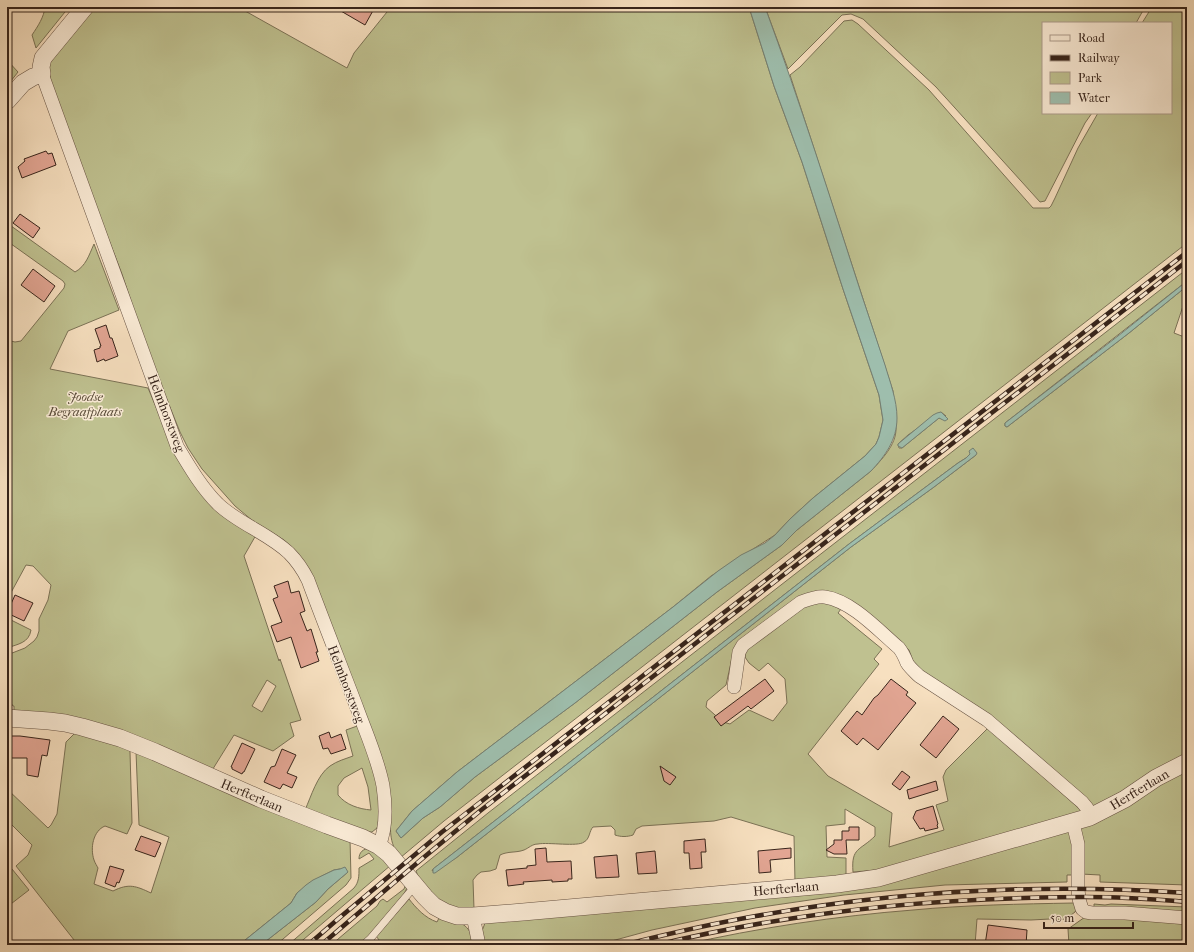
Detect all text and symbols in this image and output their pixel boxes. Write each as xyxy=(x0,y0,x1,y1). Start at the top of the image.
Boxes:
legend xyxy=(1042,22,1172,114)
text: Road xyxy=(1078,31,1105,45)
text: Railway xyxy=(1078,51,1120,65)
text: Park xyxy=(1078,71,1103,85)
text: Water xyxy=(1077,91,1111,105)
street label: Helmhorstweg xyxy=(145,372,189,455)
park label: Joodse Begraafplaats xyxy=(47,389,123,419)
street label: Helmhorstweg xyxy=(325,643,369,726)
street label: Herfterlaan xyxy=(1107,766,1172,813)
street label: Herfterlaan xyxy=(218,776,286,815)
street label: Herfterlaan xyxy=(752,878,820,899)
scale bar xyxy=(1044,904,1133,930)
text: 50 m xyxy=(1050,911,1074,925)

